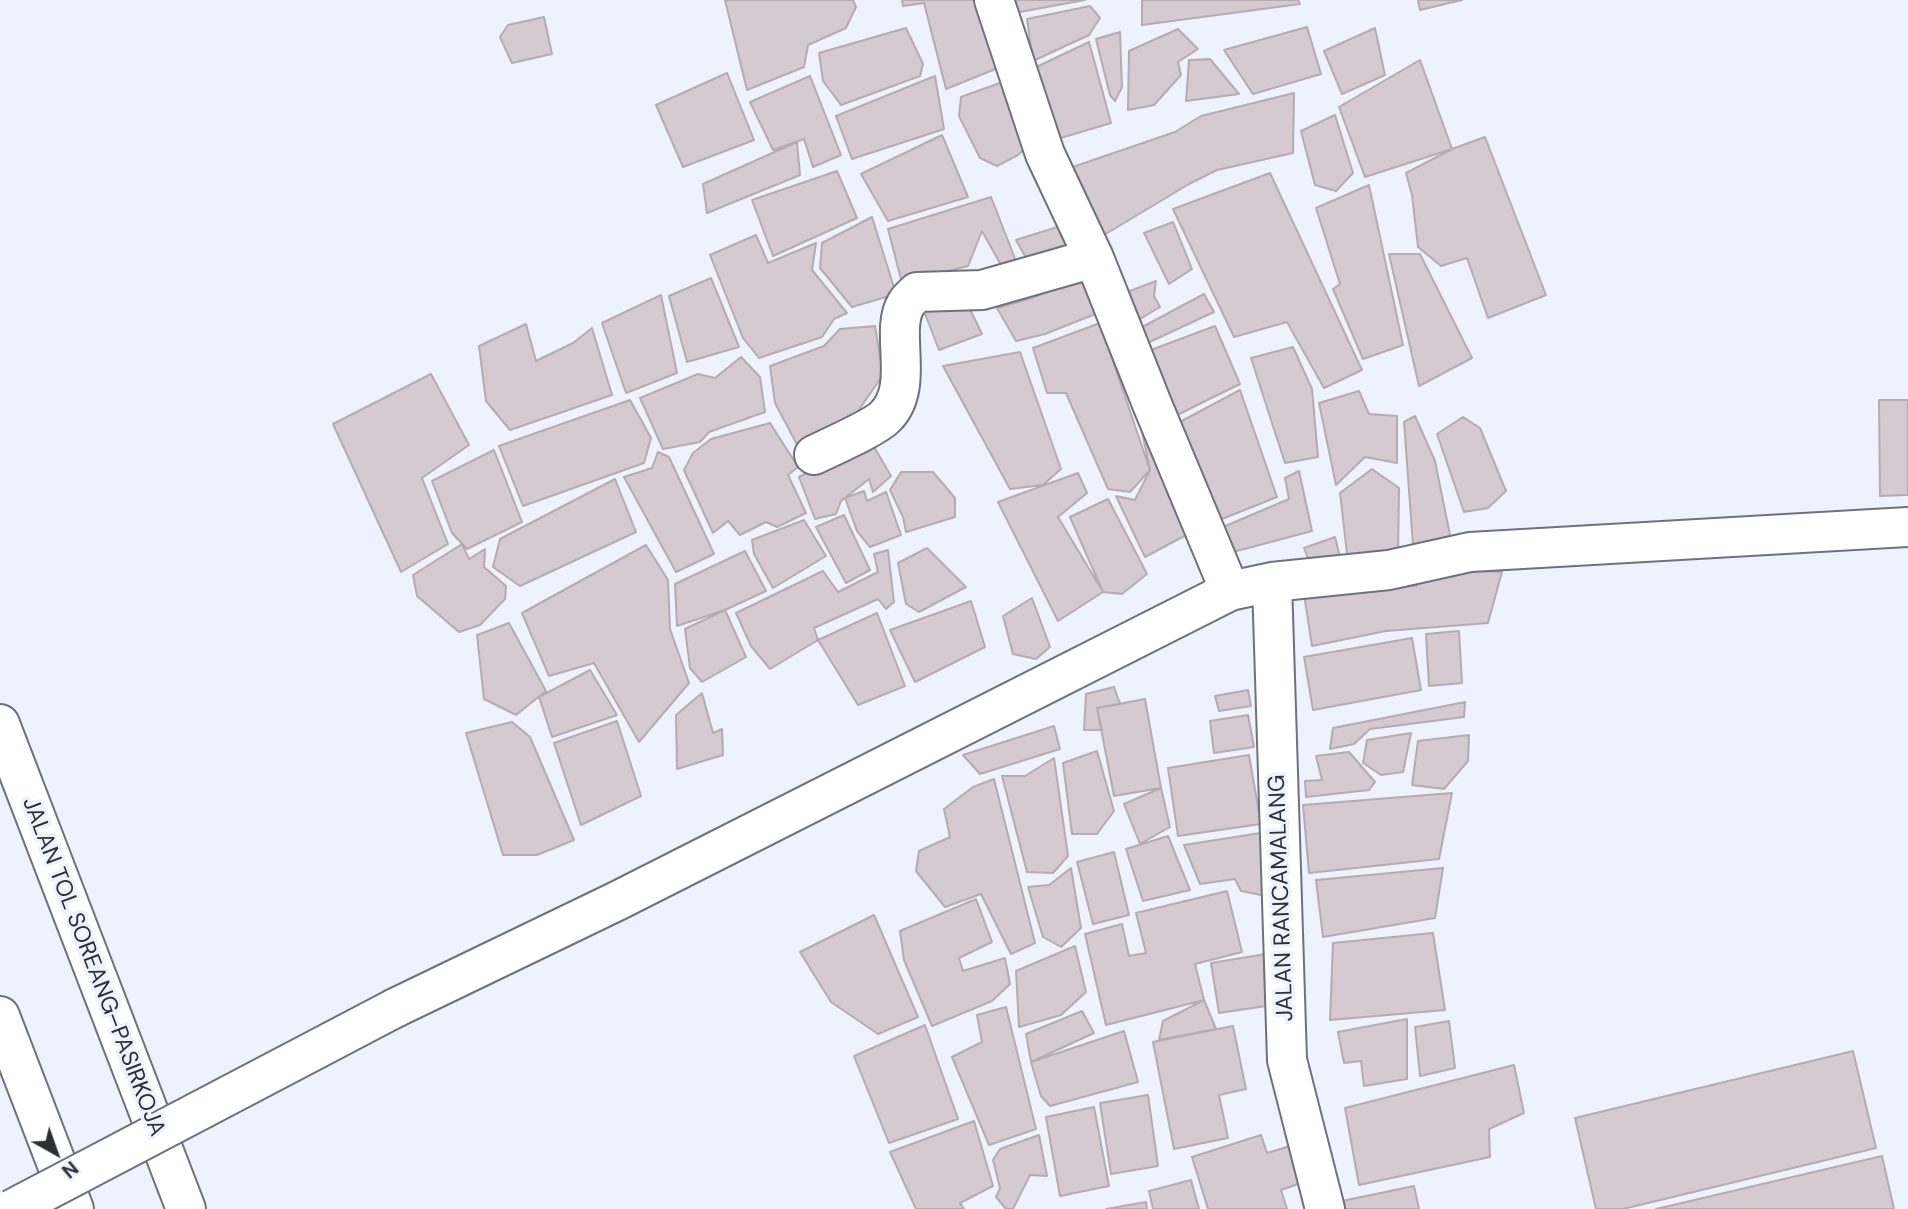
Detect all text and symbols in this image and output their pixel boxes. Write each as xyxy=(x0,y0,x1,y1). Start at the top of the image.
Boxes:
street label: JALAN RANCAMALANG xyxy=(1264,774,1300,1022)
street label: JALAN TOL SOREANG–PASIRKOJA xyxy=(15,794,171,1140)
north arrow xyxy=(21,1118,91,1188)
text: N xyxy=(56,1155,83,1183)

